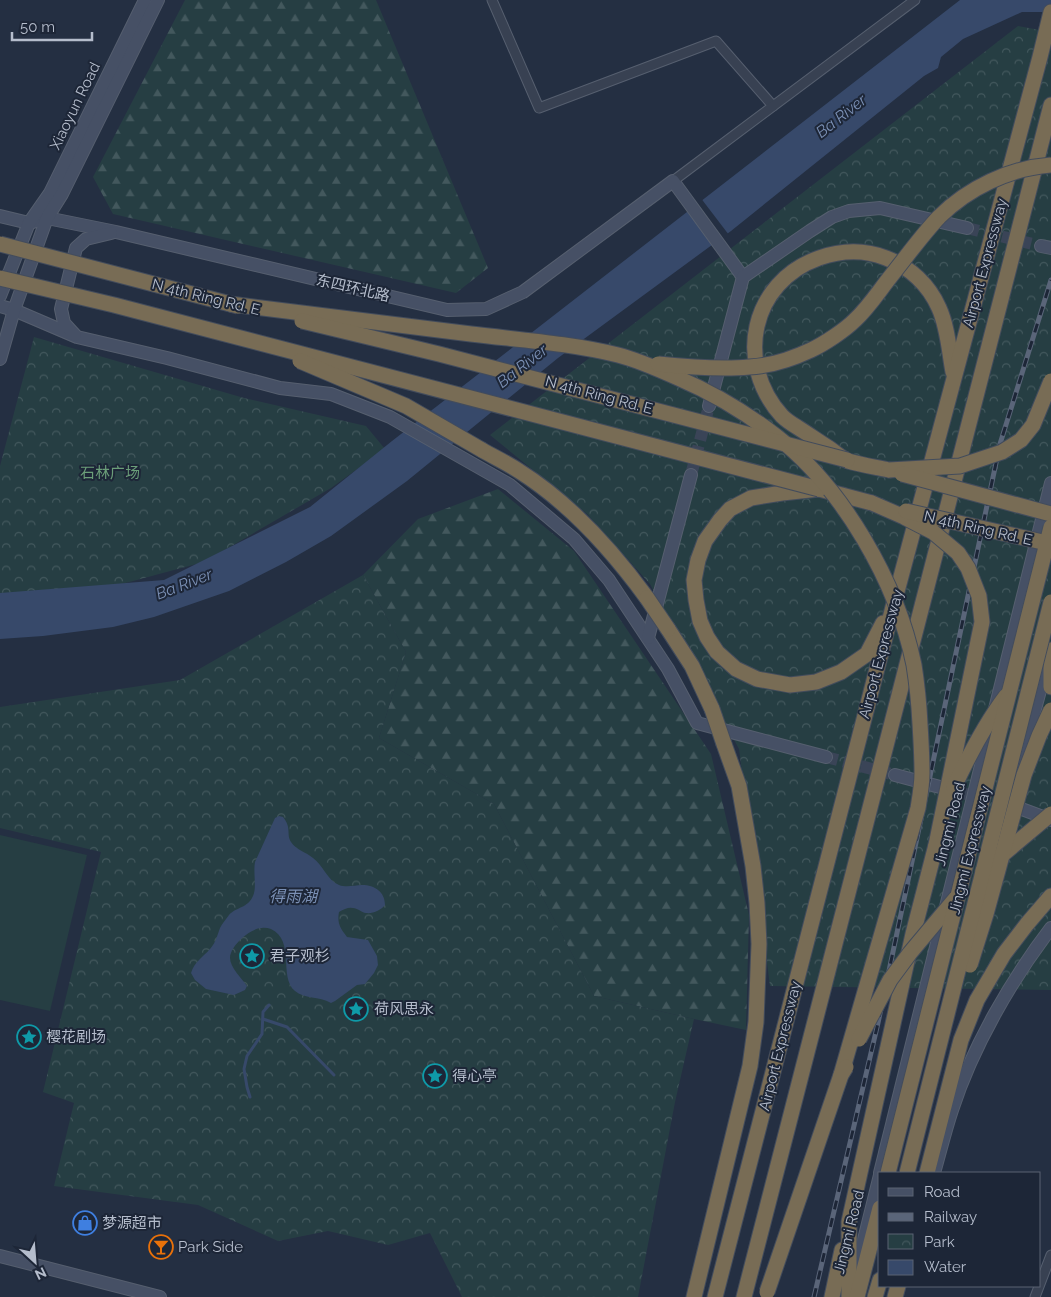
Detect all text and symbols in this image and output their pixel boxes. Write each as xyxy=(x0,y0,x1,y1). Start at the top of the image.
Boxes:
scale bar xyxy=(12,10,92,42)
text: 50 m xyxy=(20,18,55,36)
street label: Xiaoyun Road xyxy=(46,59,104,153)
water label: Ba River xyxy=(812,90,870,142)
street label: Airport Expressway xyxy=(959,196,1011,330)
street label: 东四环北路 xyxy=(314,271,392,305)
street label: N 4th Ring Rd. E xyxy=(150,275,262,319)
water label: Ba River xyxy=(493,340,551,392)
street label: N 4th Ring Rd. E xyxy=(543,372,655,418)
park label: 石林广场 xyxy=(80,464,140,482)
street label: N 4th Ring Rd. E xyxy=(922,507,1034,549)
water label: Ba River xyxy=(153,564,215,603)
street label: Airport Expressway xyxy=(855,587,907,721)
street label: Jingmi Road xyxy=(931,780,969,868)
street label: Jingmi Expressway xyxy=(945,784,995,916)
water label: 得雨湖 xyxy=(269,887,320,906)
place icon: 君子观杉 xyxy=(239,943,265,969)
place label: 君子观杉 xyxy=(270,947,330,965)
street label: Airport Expressway xyxy=(755,979,805,1113)
place icon: 荷风思永 xyxy=(343,996,369,1022)
place label: 荷风思永 xyxy=(374,1000,434,1018)
place icon: 樱花剧场 xyxy=(16,1024,42,1050)
place label: 樱花剧场 xyxy=(46,1028,106,1046)
place icon: 得心亭 xyxy=(422,1063,448,1089)
place label: 得心亭 xyxy=(452,1067,497,1085)
legend xyxy=(878,1172,1041,1287)
text: Road xyxy=(924,1183,960,1201)
street label: Jingmi Road xyxy=(830,1188,868,1276)
text: Railway xyxy=(924,1208,977,1226)
shop icon: 梦源超市 xyxy=(72,1210,98,1236)
place label: 梦源超市 xyxy=(102,1214,162,1232)
text: Park xyxy=(924,1233,955,1251)
bar icon: Park Side xyxy=(148,1234,174,1260)
north arrow xyxy=(10,1237,60,1287)
place label: Park Side xyxy=(178,1238,243,1256)
text: Water xyxy=(924,1258,967,1276)
text: N xyxy=(32,1264,49,1283)

